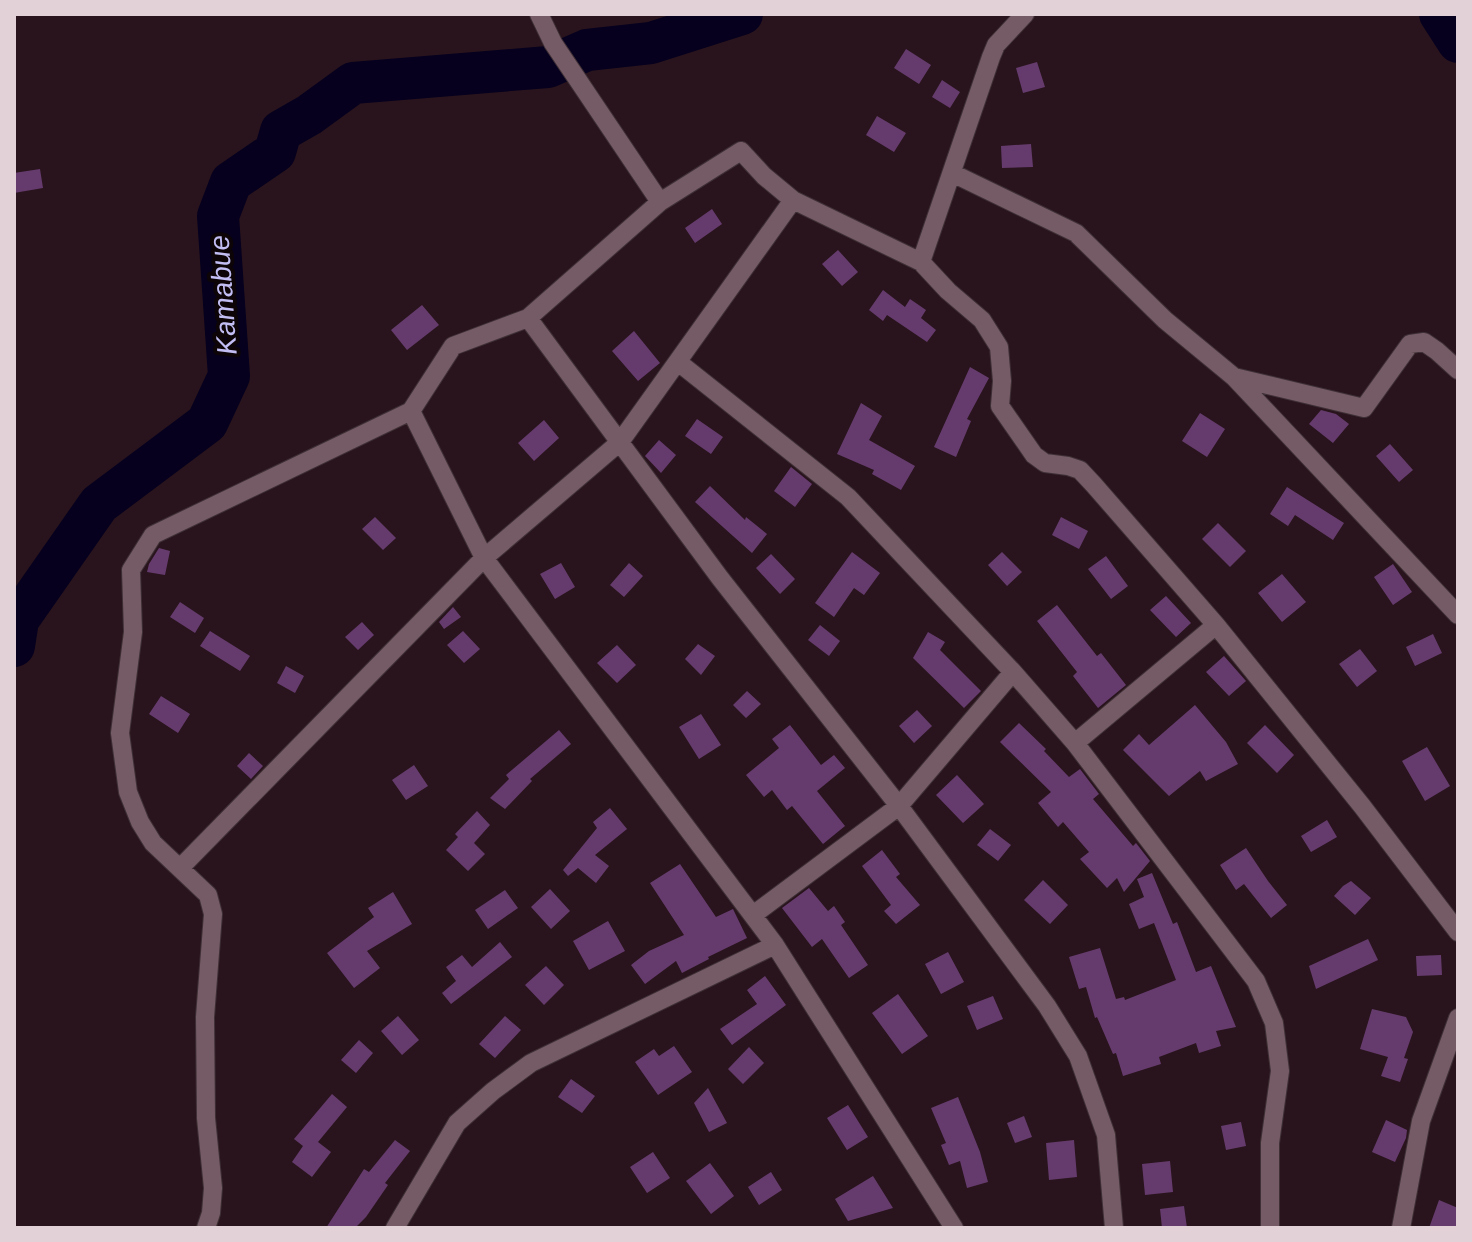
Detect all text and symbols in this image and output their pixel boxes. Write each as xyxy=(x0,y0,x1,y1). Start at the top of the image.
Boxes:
water label: Kamabue xyxy=(203,234,243,356)

